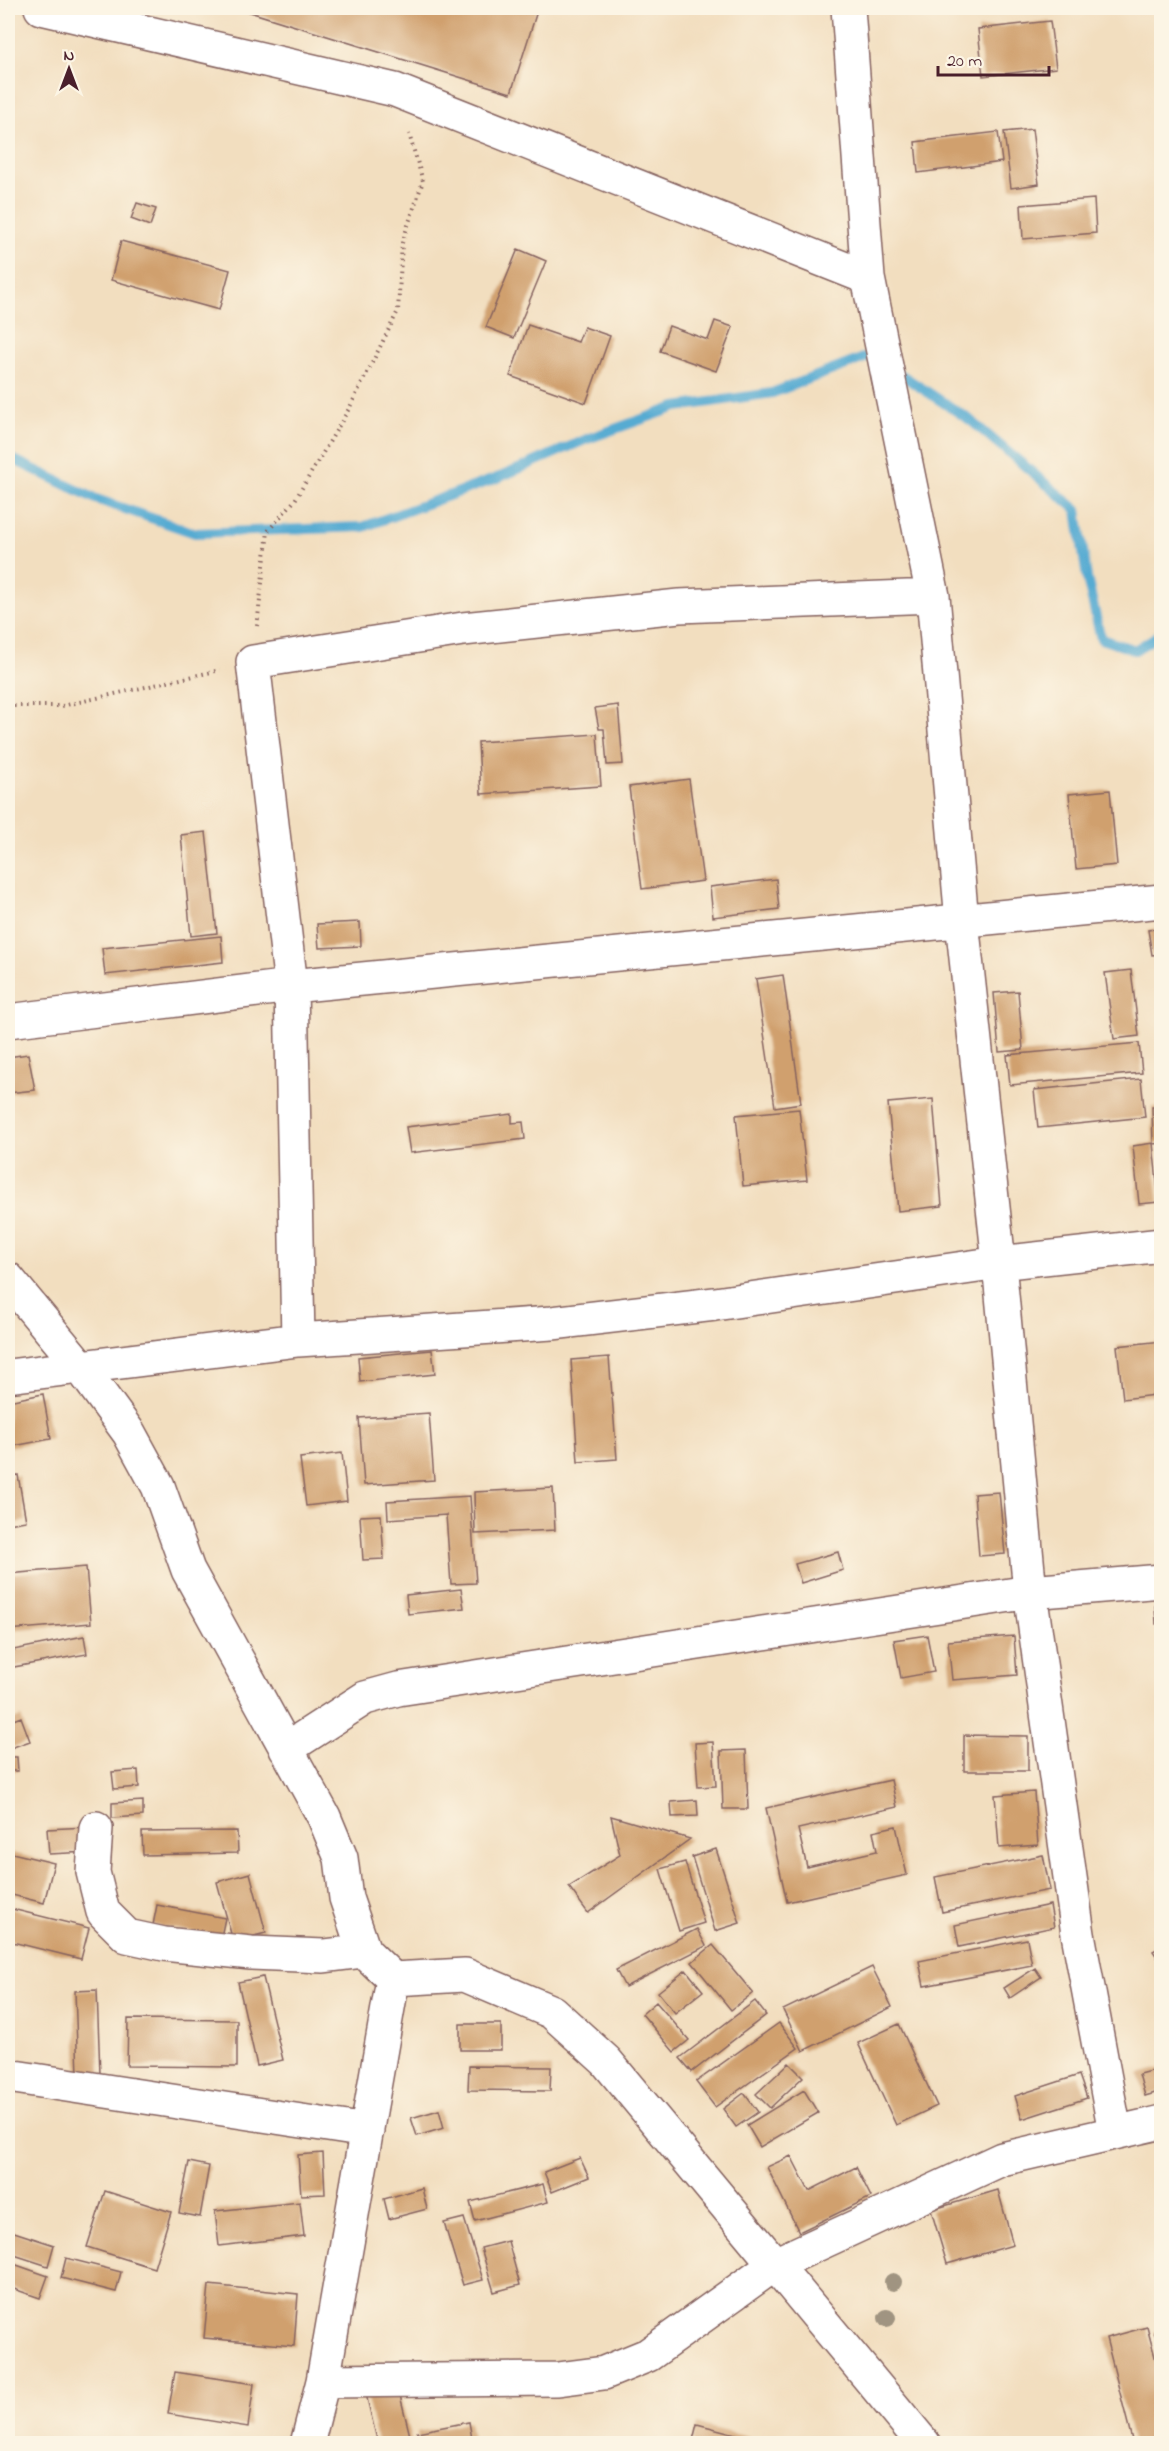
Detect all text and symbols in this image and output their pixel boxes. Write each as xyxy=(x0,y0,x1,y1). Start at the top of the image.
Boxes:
north arrow xyxy=(39,39,99,99)
scale bar xyxy=(938,39,1049,77)
text: N xyxy=(64,44,75,68)
text: 20 m xyxy=(947,49,982,75)

